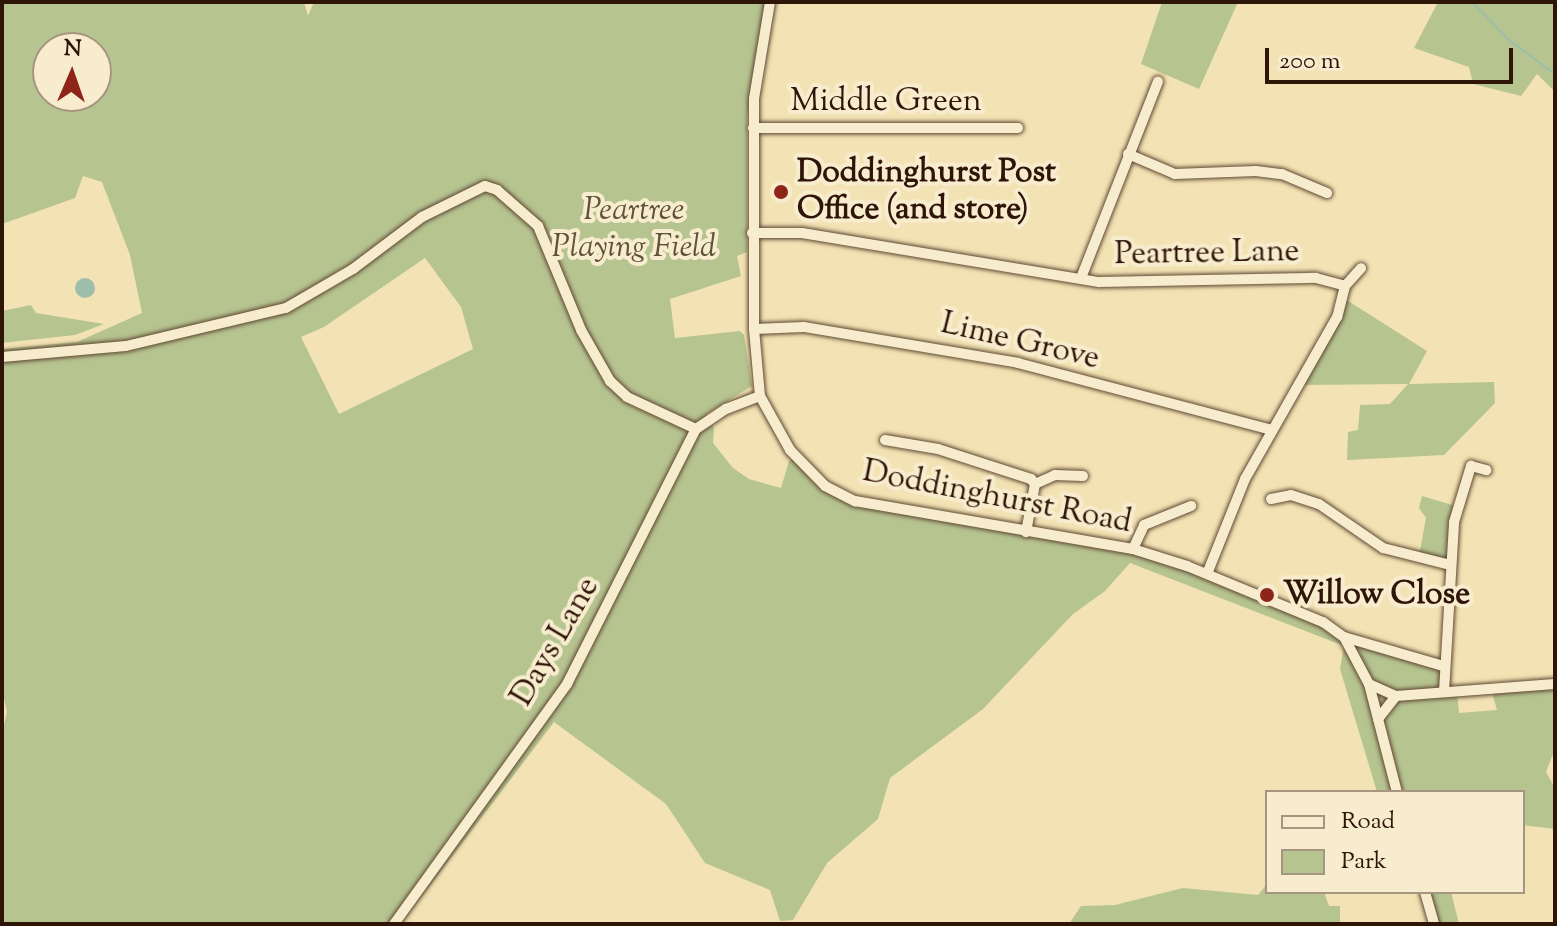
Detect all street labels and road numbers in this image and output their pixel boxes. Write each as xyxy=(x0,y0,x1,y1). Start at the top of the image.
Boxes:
street label: Middle Green xyxy=(790,83,982,121)
street label: Peartree Lane xyxy=(1114,233,1300,275)
street label: Lime Grove xyxy=(937,305,1103,379)
street label: Doddinghurst Road xyxy=(859,453,1135,543)
street label: Days Lane xyxy=(504,571,608,713)

